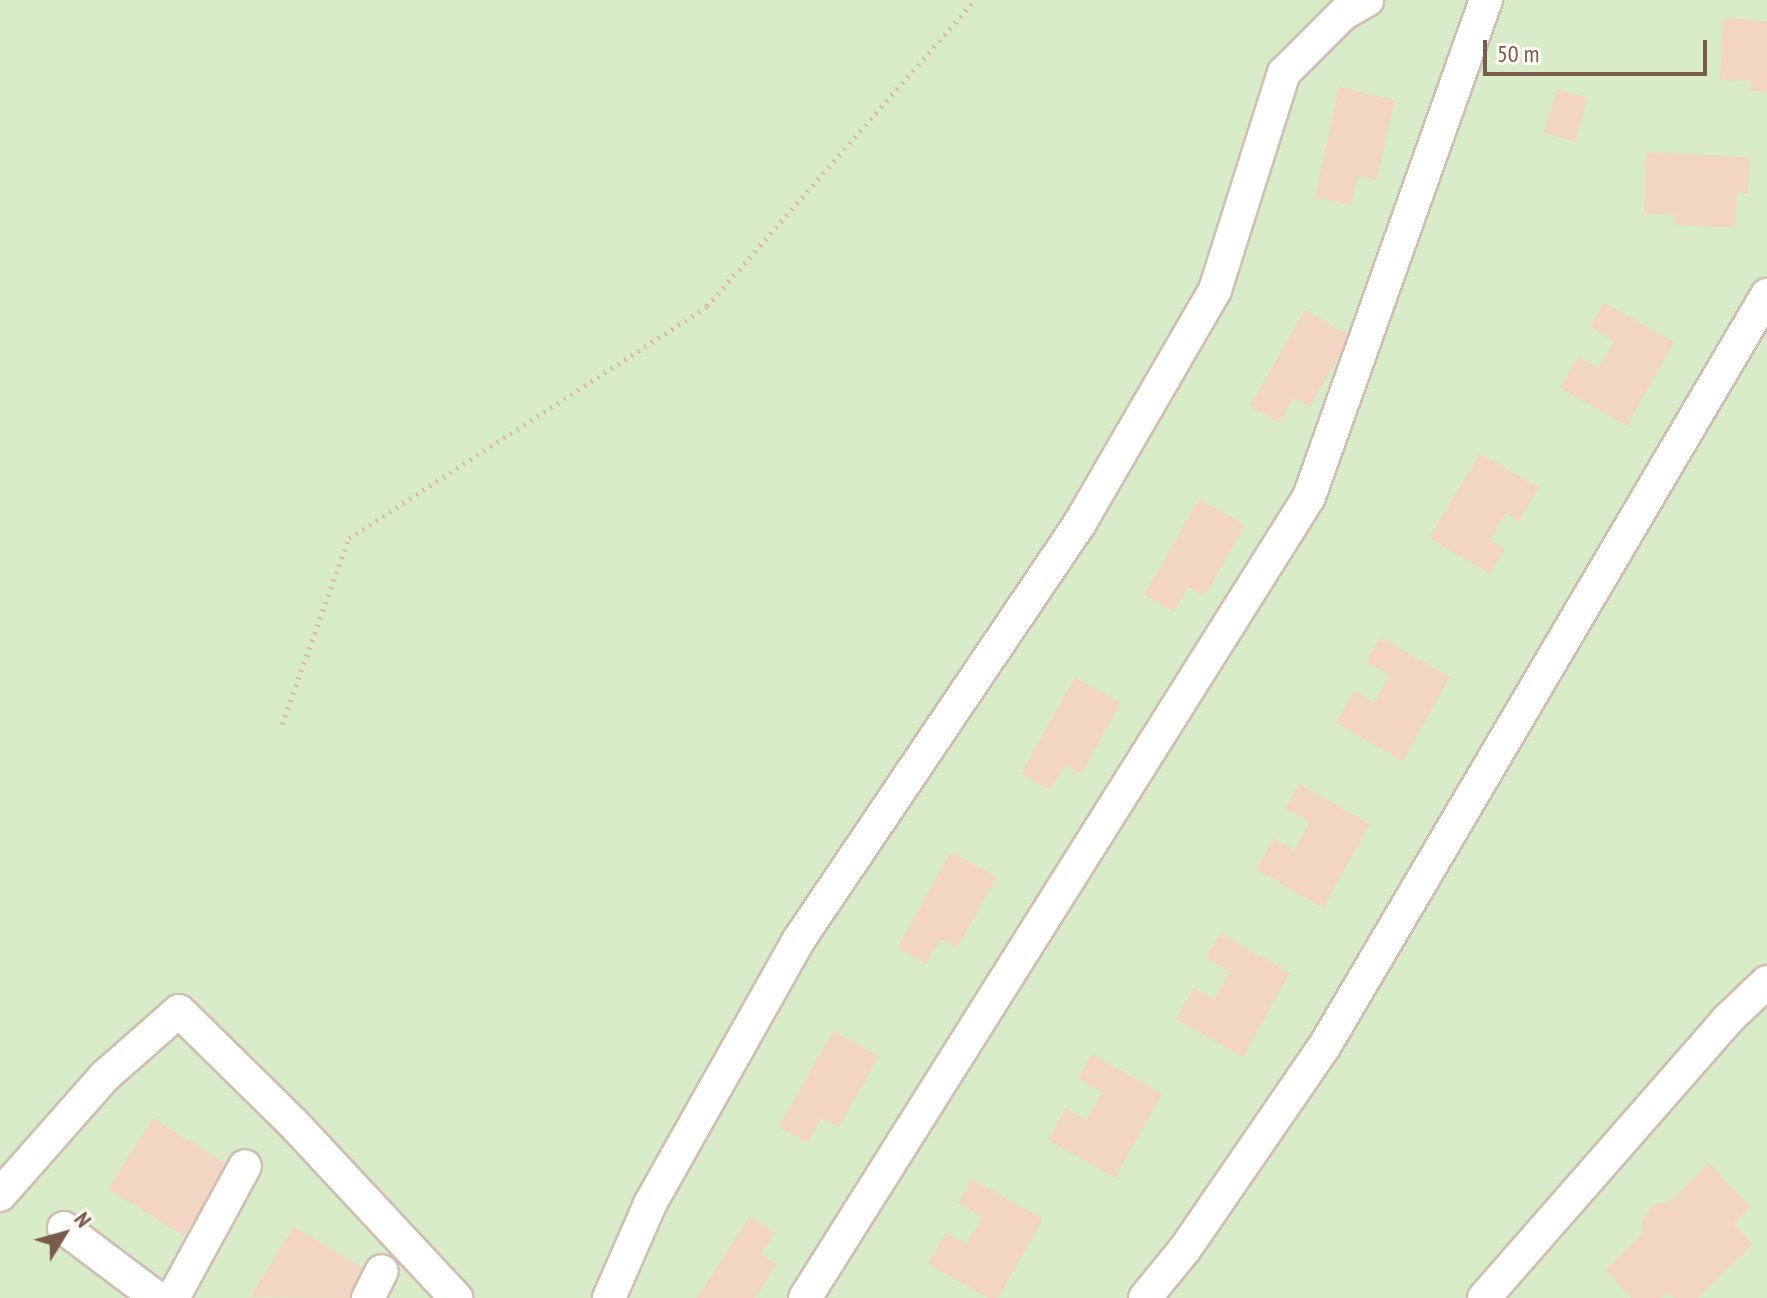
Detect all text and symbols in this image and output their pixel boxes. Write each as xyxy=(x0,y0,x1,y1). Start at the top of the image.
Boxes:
scale bar xyxy=(1487,24,1711,74)
text: 50 m xyxy=(1497,38,1539,69)
north arrow xyxy=(24,1194,104,1274)
text: N xyxy=(68,1206,98,1233)

